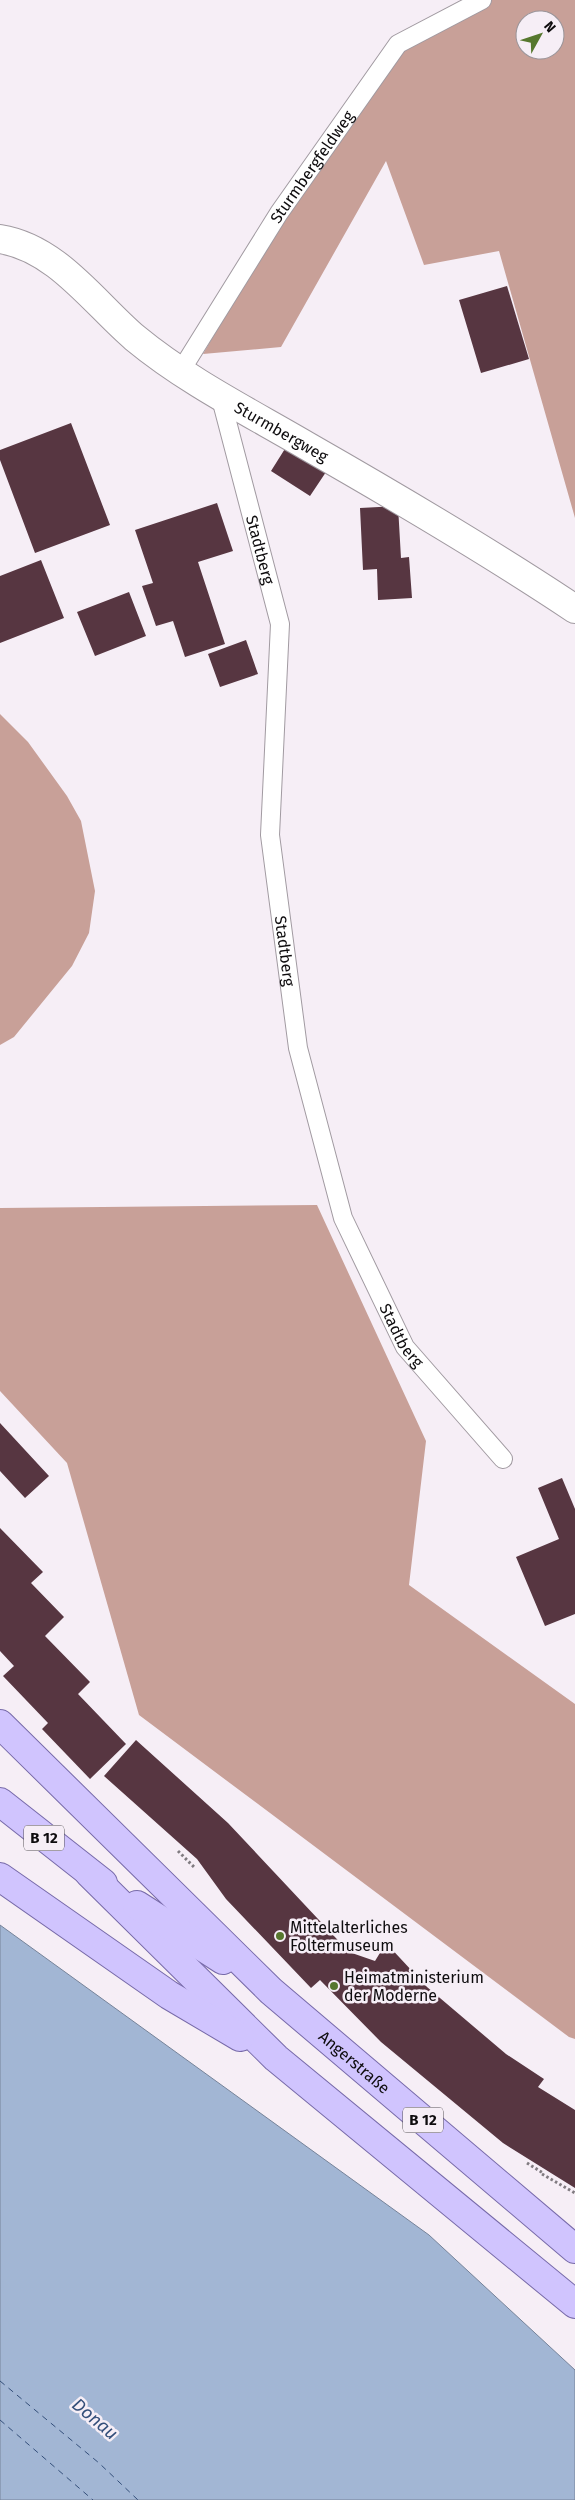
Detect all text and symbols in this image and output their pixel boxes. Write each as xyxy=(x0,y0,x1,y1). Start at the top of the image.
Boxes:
north arrow xyxy=(515,10,565,60)
text: N xyxy=(540,18,559,36)
street label: Sturmbergfeldweg xyxy=(266,107,358,227)
street label: Sturmbergweg xyxy=(231,398,332,466)
street label: Stadtberg xyxy=(242,513,278,587)
street label: Stadtberg xyxy=(271,915,299,988)
street label: Stadtberg xyxy=(376,1300,428,1372)
road number: B 12 xyxy=(24,1826,64,1850)
place label: Mittelalterliches Foltermuseum xyxy=(290,1918,408,1955)
marker: Mittelalterliches Foltermuseum xyxy=(274,1930,286,1942)
place label: Heimatministerium der Moderne xyxy=(344,1968,484,2005)
marker: Heimatministerium der Moderne xyxy=(328,1980,340,1992)
street label: Angerstraße xyxy=(315,2027,394,2098)
road number: B 12 xyxy=(403,2108,443,2132)
water label: Donau xyxy=(68,2394,122,2444)

